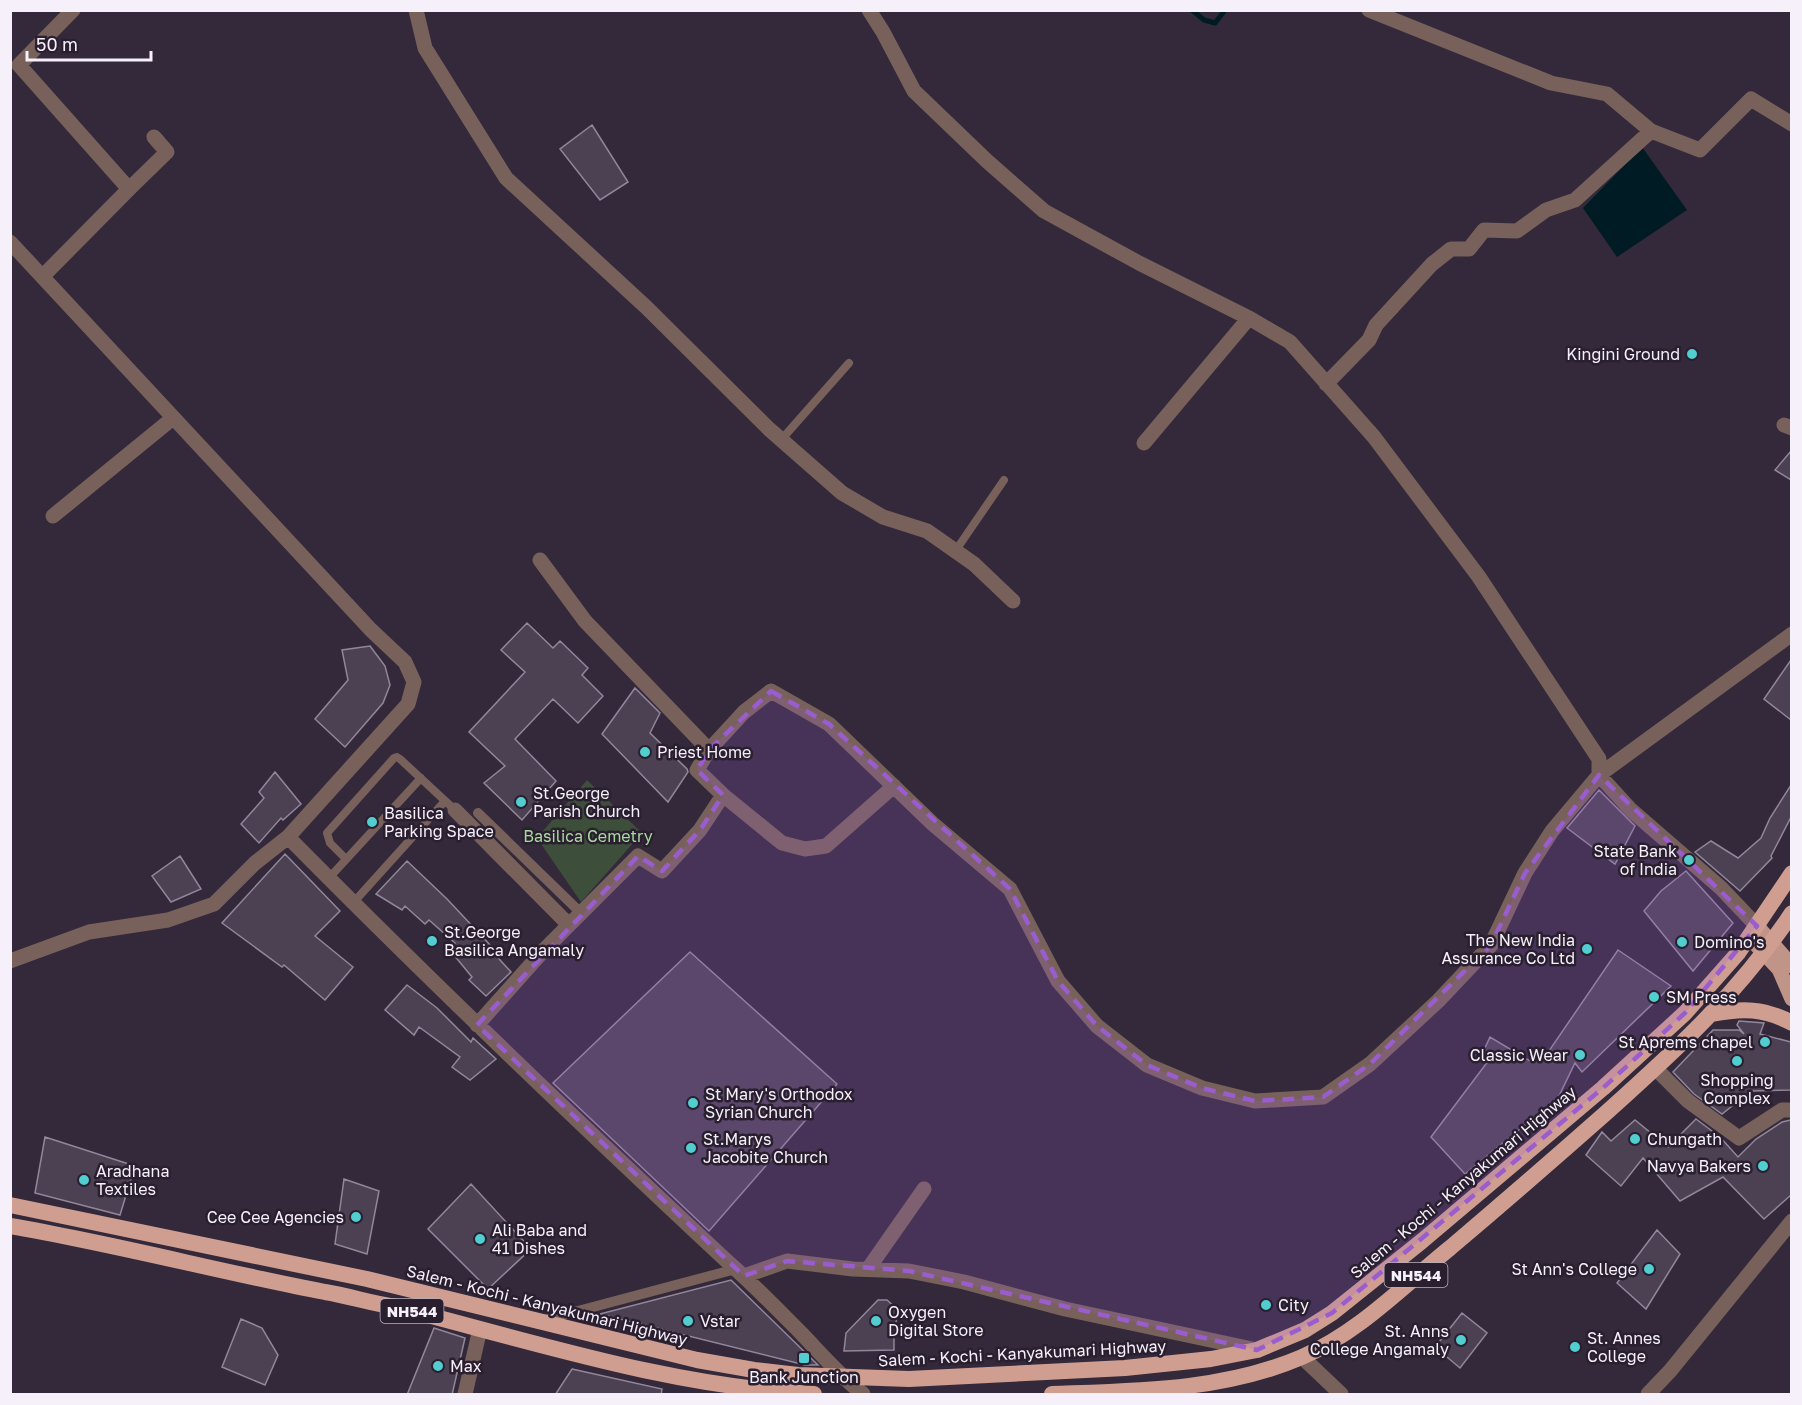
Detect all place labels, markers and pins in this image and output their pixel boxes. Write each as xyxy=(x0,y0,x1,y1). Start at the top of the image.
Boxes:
place label: Kingini Ground xyxy=(1566,344,1680,364)
marker: Kingini Ground xyxy=(1685,347,1699,361)
place label: Priest Home xyxy=(657,742,751,762)
marker: Priest Home xyxy=(638,745,652,759)
place label: St.George Parish Church xyxy=(533,783,640,821)
marker: St.George Parish Church xyxy=(514,795,528,809)
place label: Basilica Parking Space xyxy=(384,803,494,841)
marker: Basilica Parking Space xyxy=(365,815,379,829)
place label: State Bank of India xyxy=(1593,841,1677,879)
marker: State Bank of India xyxy=(1682,853,1696,867)
place label: St.George Basilica Angamaly xyxy=(444,922,584,960)
place label: The New India Assurance Co Ltd xyxy=(1441,930,1575,968)
place label: Domino's xyxy=(1694,932,1765,952)
marker: St.George Basilica Angamaly xyxy=(425,934,439,948)
marker: Domino's xyxy=(1675,935,1689,949)
marker: The New India Assurance Co Ltd xyxy=(1580,942,1594,956)
place label: SM Press xyxy=(1666,987,1737,1007)
marker: SM Press xyxy=(1647,990,1661,1004)
place label: St Aprems chapel xyxy=(1618,1032,1753,1052)
marker: St Aprems chapel xyxy=(1758,1035,1772,1049)
place label: Classic Wear xyxy=(1470,1045,1568,1065)
marker: Classic Wear xyxy=(1573,1048,1587,1062)
marker: Shopping Complex xyxy=(1730,1054,1744,1068)
place label: Shopping Complex xyxy=(1700,1070,1774,1108)
place label: St Mary's Orthodox Syrian Church xyxy=(705,1084,853,1122)
marker: St Mary's Orthodox Syrian Church xyxy=(686,1096,700,1110)
place label: St.Marys Jacobite Church xyxy=(703,1129,828,1167)
place label: Chungath xyxy=(1647,1129,1722,1149)
marker: Chungath xyxy=(1628,1132,1642,1146)
marker: St.Marys Jacobite Church xyxy=(684,1141,698,1155)
place label: Navya Bakers xyxy=(1647,1156,1751,1176)
marker: Navya Bakers xyxy=(1756,1159,1770,1173)
place label: Aradhana Textiles xyxy=(96,1161,169,1199)
marker: Aradhana Textiles xyxy=(77,1173,91,1187)
place label: Cee Cee Agencies xyxy=(207,1207,344,1227)
marker: Cee Cee Agencies xyxy=(349,1210,363,1224)
place label: Ali Baba and 41 Dishes xyxy=(492,1220,587,1258)
marker: Ali Baba and 41 Dishes xyxy=(473,1232,487,1246)
place label: St Ann's College xyxy=(1511,1259,1637,1279)
marker: St Ann's College xyxy=(1642,1262,1656,1276)
place label: City xyxy=(1278,1295,1309,1315)
marker: City xyxy=(1259,1298,1273,1312)
place label: Oxygen Digital Store xyxy=(888,1302,983,1340)
place label: Vstar xyxy=(700,1311,740,1331)
marker: Vstar xyxy=(681,1314,695,1328)
marker: Oxygen Digital Store xyxy=(869,1314,883,1328)
place label: St. Anns College Angamaly xyxy=(1310,1321,1449,1359)
place label: St. Annes College xyxy=(1587,1328,1661,1366)
marker: St. Anns College Angamaly xyxy=(1454,1333,1468,1347)
marker: St. Annes College xyxy=(1568,1340,1582,1354)
marker: Bank Junction xyxy=(797,1351,811,1365)
place label: Max xyxy=(450,1356,482,1376)
marker: Max xyxy=(431,1359,445,1373)
place label: Bank Junction xyxy=(749,1367,859,1387)

